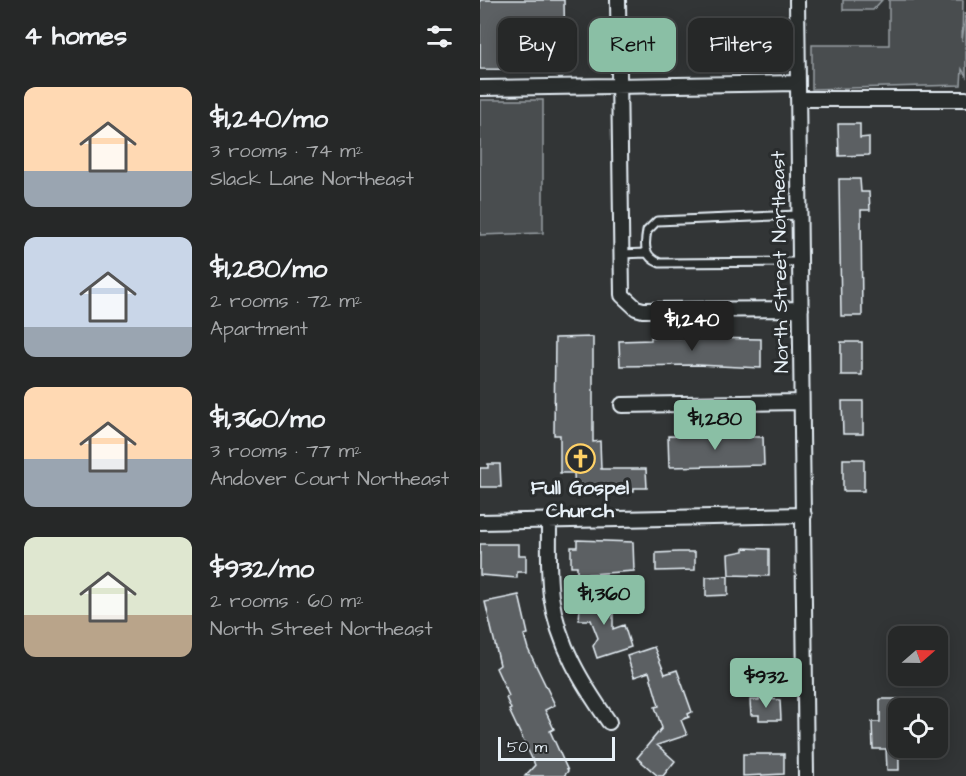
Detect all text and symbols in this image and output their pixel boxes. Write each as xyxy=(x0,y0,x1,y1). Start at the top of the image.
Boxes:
text: 4 homes xyxy=(24,18,127,54)
chip: Buy xyxy=(498,18,577,72)
chip: Rent xyxy=(589,18,676,72)
chip: Filters xyxy=(688,18,793,72)
icon: filters xyxy=(423,20,456,53)
text: $1,240/mo xyxy=(210,101,328,137)
icon: home xyxy=(72,111,144,183)
text: 3 rooms · 74 m² xyxy=(210,137,363,165)
street label: North Street Northeast xyxy=(764,151,796,373)
text: Slack Lane Northeast xyxy=(210,165,414,193)
text: $1,280/mo xyxy=(210,251,327,287)
icon: home xyxy=(72,261,144,333)
text: 2 rooms · 72 m² xyxy=(210,287,362,315)
pin: $1,240 xyxy=(643,301,741,352)
text: $1,240 xyxy=(665,306,719,334)
text: Apartment xyxy=(210,315,308,343)
pin: $1,280 xyxy=(666,400,764,451)
text: $1,360/mo xyxy=(210,401,325,437)
text: $1,280 xyxy=(688,405,742,433)
icon: home xyxy=(72,411,144,483)
text: 3 rooms · 77 m² xyxy=(210,437,362,465)
church icon: Full Gospel Church xyxy=(564,442,596,474)
text: Andover Court Northeast xyxy=(210,465,449,493)
place label: Full Gospel Church xyxy=(531,474,629,525)
text: $932/mo xyxy=(210,551,314,587)
icon: home xyxy=(72,561,144,633)
pin: $1,360 xyxy=(555,575,653,626)
text: $1,360 xyxy=(578,580,630,608)
text: 2 rooms · 60 m² xyxy=(210,587,364,615)
text: North Street Northeast xyxy=(210,615,432,643)
north arrow xyxy=(888,626,948,686)
map controls xyxy=(888,626,948,758)
pin: $932 xyxy=(730,658,802,709)
text: $932 xyxy=(744,663,788,691)
button: locate xyxy=(888,698,948,758)
scale bar xyxy=(498,734,615,762)
text: 50 m xyxy=(507,736,547,758)

